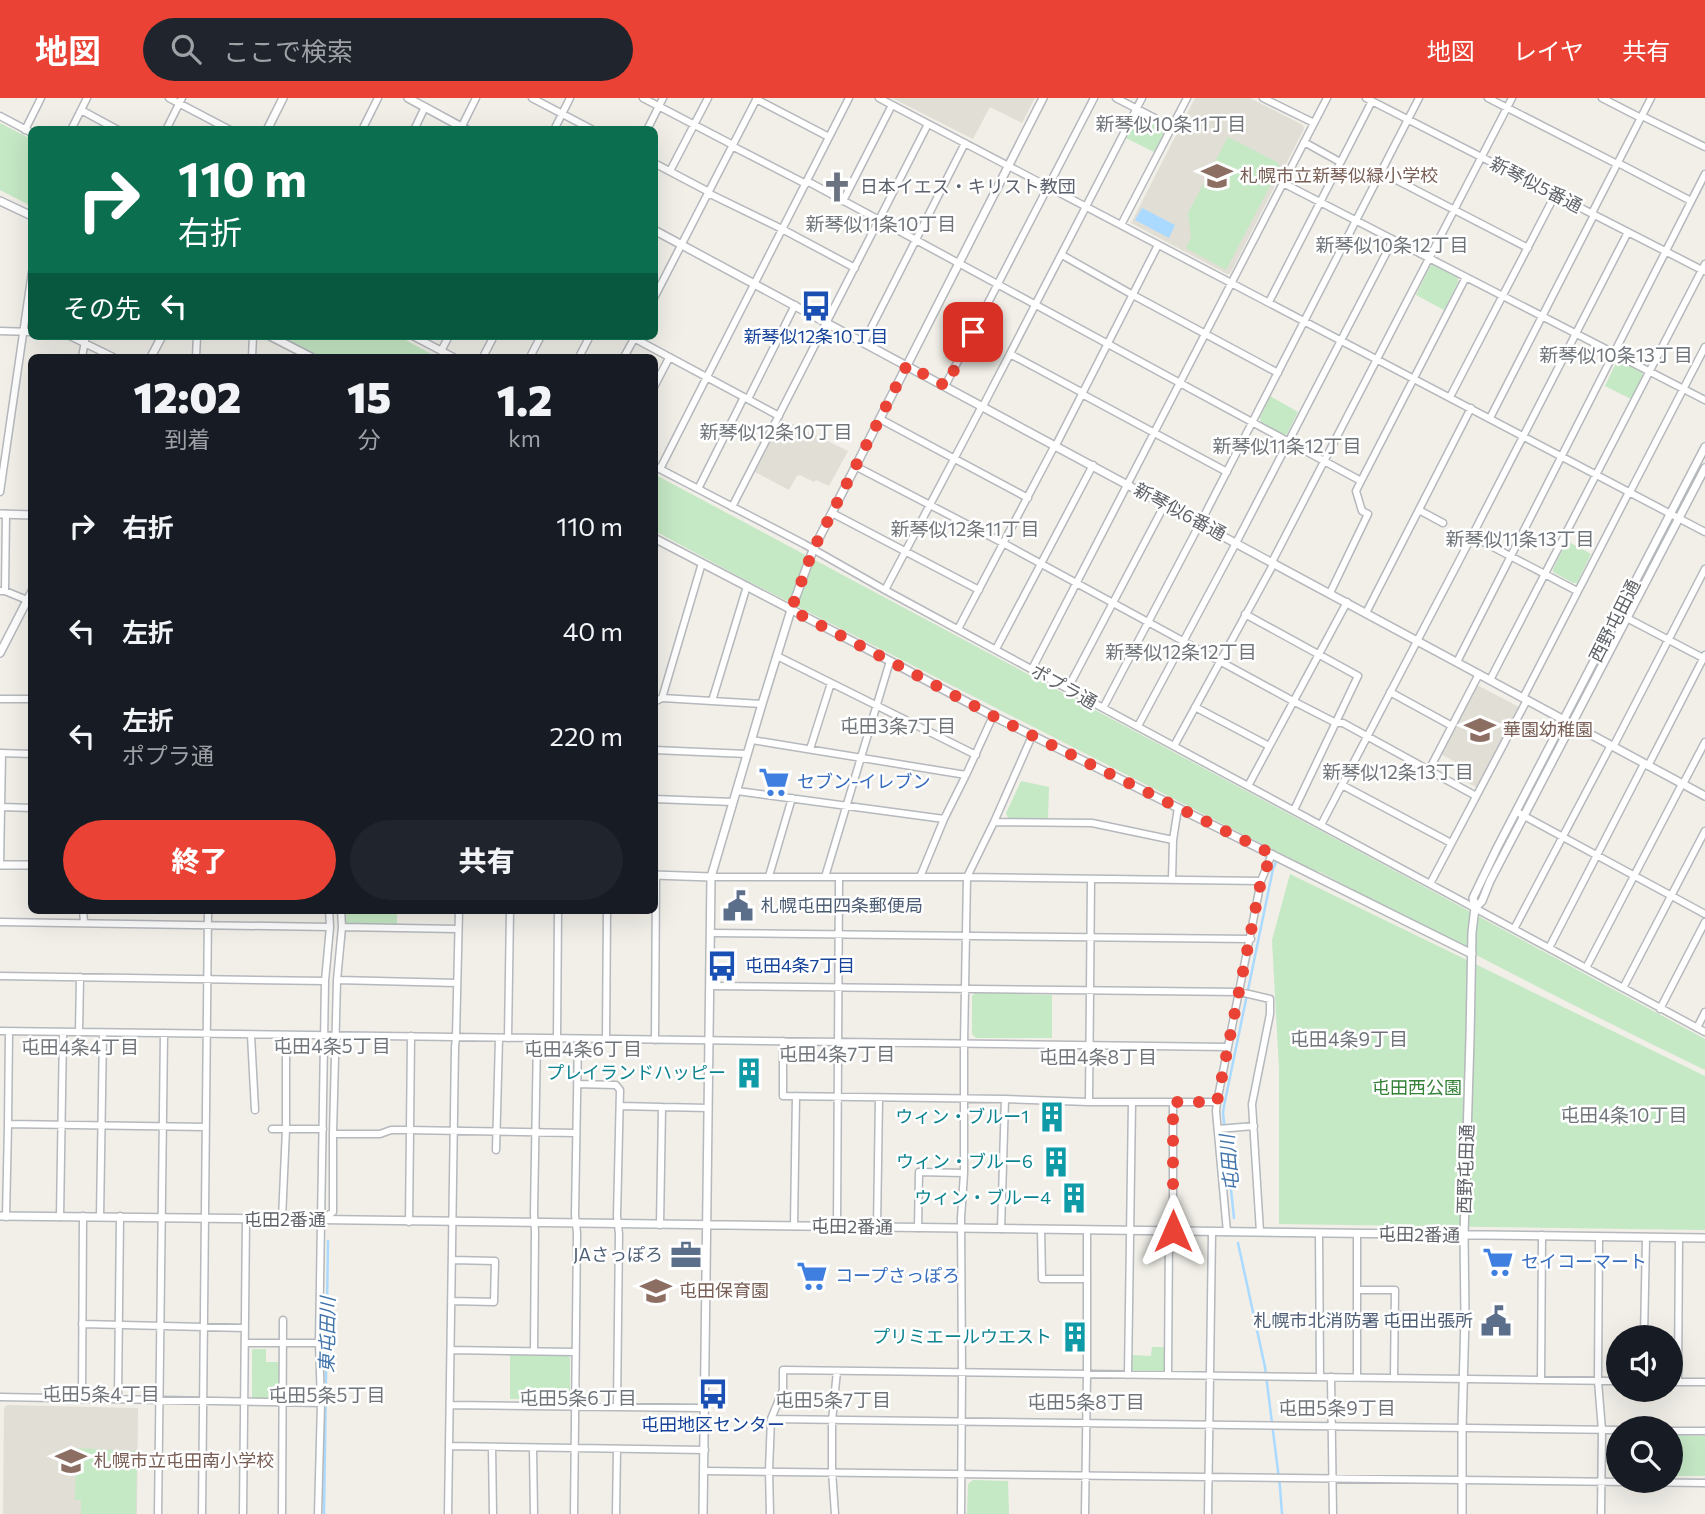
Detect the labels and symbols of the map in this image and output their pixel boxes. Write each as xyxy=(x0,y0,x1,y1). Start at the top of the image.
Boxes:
district label: 新琴似10条11丁目 xyxy=(1096,112,1246,135)
street label: 新琴似5番通 xyxy=(1487,152,1586,217)
school or university icon: 札幌市立新琴似緑小学校 xyxy=(1200,159,1234,193)
place label: 札幌市立新琴似緑小学校 xyxy=(1240,164,1438,186)
church icon: 日本イエス・キリスト教団 xyxy=(820,170,854,204)
place label: 日本イエス・キリスト教団 xyxy=(860,175,1076,197)
district label: 新琴似11条10丁目 xyxy=(806,212,956,235)
district label: 新琴似10条12丁目 xyxy=(1315,233,1469,256)
bus stop icon: 新琴似12条10丁目 xyxy=(799,289,833,323)
pin xyxy=(943,302,1003,362)
place label: 新琴似12条10丁目 xyxy=(743,325,889,347)
district label: 新琴似10条13丁目 xyxy=(1539,343,1693,366)
district label: 新琴似12条10丁目 xyxy=(699,420,853,443)
district label: 新琴似11条12丁目 xyxy=(1213,434,1361,457)
street label: 新琴似6番通 xyxy=(1131,478,1230,545)
district label: 新琴似12条11丁目 xyxy=(891,517,1039,540)
district label: 新琴似11条13丁目 xyxy=(1445,527,1595,550)
street label: 西野屯田通 xyxy=(1584,575,1644,666)
district label: 新琴似12条12丁目 xyxy=(1105,640,1257,663)
street label: ポプラ通 xyxy=(1028,659,1101,713)
school or university icon: 華園幼稚園 xyxy=(1463,713,1497,747)
district label: 屯田3条7丁目 xyxy=(840,714,956,737)
place label: 華園幼稚園 xyxy=(1503,718,1593,740)
district label: 新琴似12条13丁目 xyxy=(1322,760,1474,783)
supermarket icon: セブン-イレブン xyxy=(757,765,791,799)
place label: セブン-イレブン xyxy=(797,770,931,792)
public building icon: 札幌屯田四条郵便局 xyxy=(721,889,755,923)
place label: 札幌屯田四条郵便局 xyxy=(761,894,923,916)
bus stop icon: 屯田4条7丁目 xyxy=(705,949,739,983)
place label: 屯田4条7丁目 xyxy=(745,954,855,976)
district label: 屯田4条9丁目 xyxy=(1290,1027,1408,1050)
district label: 屯田4条5丁目 xyxy=(273,1034,391,1057)
district label: 屯田4条4丁目 xyxy=(21,1035,139,1058)
district label: 屯田4条6丁目 xyxy=(524,1037,642,1060)
district label: 屯田4条7丁目 xyxy=(779,1042,895,1065)
district label: 屯田4条8丁目 xyxy=(1039,1045,1157,1068)
building icon: プレイランドハッピー xyxy=(732,1056,766,1090)
place label: プレイランドハッピー xyxy=(546,1061,726,1083)
park label: 屯田西公園 xyxy=(1372,1076,1462,1098)
building icon: ウィン・ブルー1 xyxy=(1035,1100,1069,1134)
district label: 屯田4条10丁目 xyxy=(1561,1103,1687,1126)
place label: ウィン・ブルー1 xyxy=(895,1105,1029,1127)
street label: 西野屯田通 xyxy=(1452,1124,1478,1214)
water label: 屯田川 xyxy=(1214,1132,1242,1192)
building icon: ウィン・ブルー6 xyxy=(1039,1145,1073,1179)
place label: ウィン・ブルー6 xyxy=(896,1150,1033,1172)
building icon: ウィン・ブルー4 xyxy=(1057,1181,1091,1215)
place label: ウィン・ブルー4 xyxy=(914,1186,1051,1208)
position arrow xyxy=(1136,1194,1210,1268)
street label: 屯田2番通 xyxy=(244,1208,326,1230)
street label: 屯田2番通 xyxy=(811,1214,893,1238)
street label: 屯田2番通 xyxy=(1378,1222,1460,1246)
office icon: JAさっぽろ xyxy=(669,1238,703,1272)
place label: JAさっぽろ xyxy=(573,1243,663,1265)
supermarket icon: セイコーマート xyxy=(1481,1245,1515,1279)
place label: セイコーマート xyxy=(1521,1250,1647,1272)
supermarket icon: コープさっぽろ xyxy=(795,1259,829,1293)
place label: コープさっぽろ xyxy=(835,1264,960,1286)
school or university icon: 屯田保育園 xyxy=(639,1274,673,1308)
place label: 屯田保育園 xyxy=(679,1279,769,1301)
water label: 東屯田川 xyxy=(314,1295,339,1373)
public building icon: 札幌市北消防署 屯田出張所 xyxy=(1479,1304,1513,1338)
place label: 札幌市北消防署 屯田出張所 xyxy=(1254,1309,1473,1331)
building icon: プリミエールウエスト xyxy=(1058,1320,1092,1354)
place label: プリミエールウエスト xyxy=(872,1325,1052,1347)
bus stop icon: 屯田地区センター xyxy=(696,1377,730,1411)
district label: 屯田5条4丁目 xyxy=(42,1382,160,1405)
district label: 屯田5条5丁目 xyxy=(269,1383,385,1406)
district label: 屯田5条6丁目 xyxy=(519,1386,637,1409)
district label: 屯田5条7丁目 xyxy=(775,1388,891,1411)
district label: 屯田5条8丁目 xyxy=(1027,1390,1145,1413)
district label: 屯田5条9丁目 xyxy=(1278,1396,1396,1419)
place label: 屯田地区センター xyxy=(641,1413,785,1435)
school or university icon: 札幌市立屯田南小学校 xyxy=(54,1444,88,1478)
place label: 札幌市立屯田南小学校 xyxy=(94,1449,274,1471)

